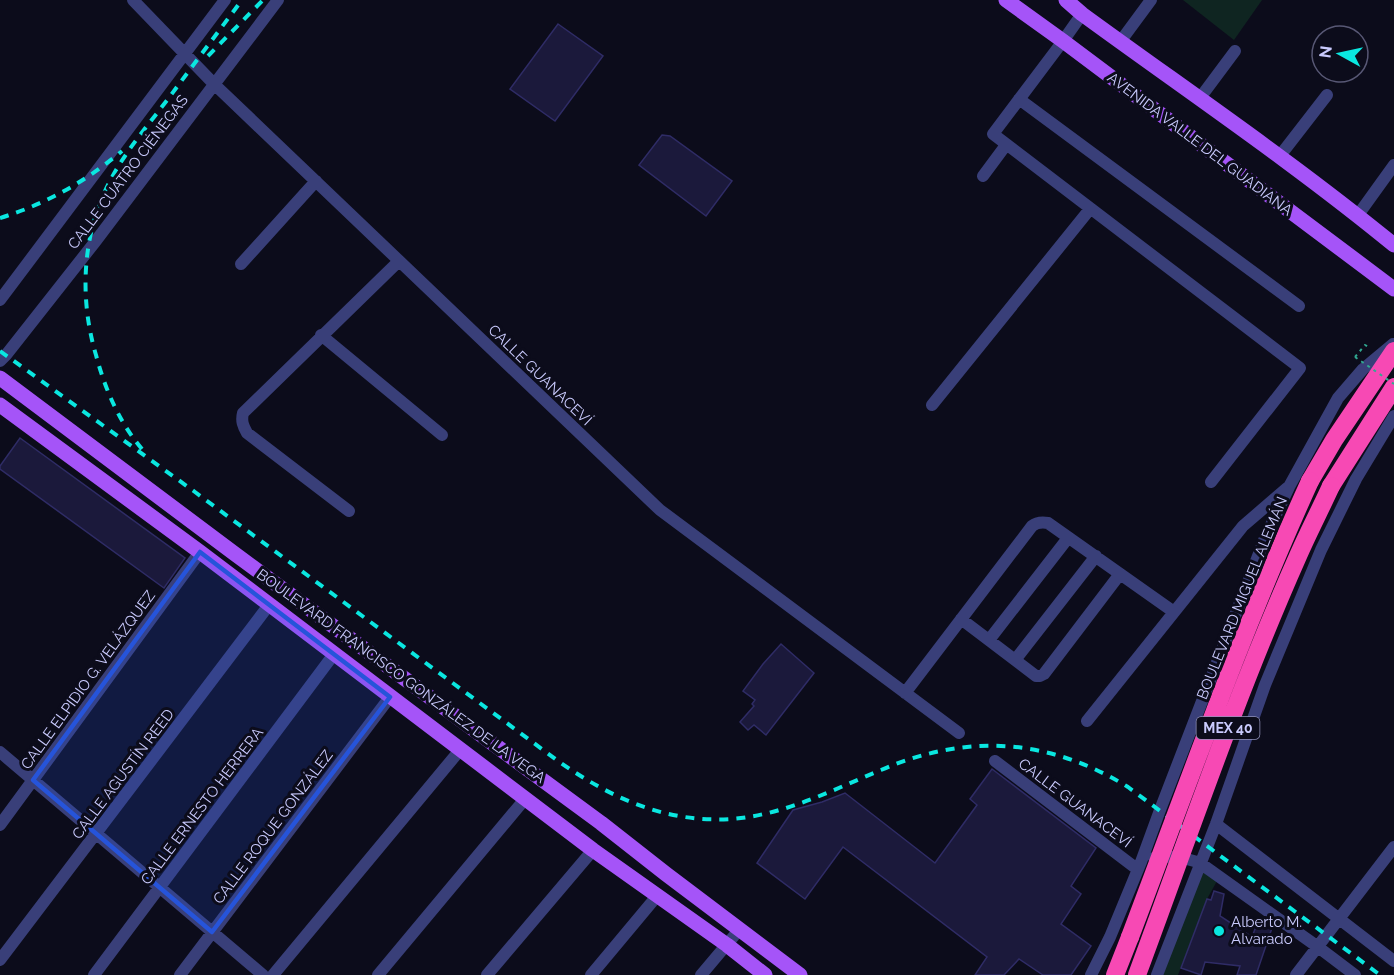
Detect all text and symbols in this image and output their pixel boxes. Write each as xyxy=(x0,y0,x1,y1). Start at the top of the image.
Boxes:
north arrow xyxy=(1310,24,1370,84)
text: N xyxy=(1315,45,1336,59)
street label: AVENIDA VALLE DEL GUADIANA xyxy=(1104,68,1296,220)
street label: CALLE CUATRO CIÉNEGAS xyxy=(64,91,192,253)
street label: CALLE GUANACEVÍ xyxy=(484,321,596,429)
street label: BOULEVARD MIGUEL ALEMÁN xyxy=(1193,494,1291,702)
street label: BOULEVARD FRANCISCO GONZÁLEZ DE LA VEGA xyxy=(253,565,549,787)
street label: CALLE ELPIDIO G. VELÁZQUEZ xyxy=(17,587,159,773)
street label: CALLE AGUSTÍN REED xyxy=(68,705,178,843)
road number: MEX 40 xyxy=(1196,717,1260,739)
street label: CALLE ERNESTO HERRERA xyxy=(137,724,267,888)
street label: CALLE ROQUE GONZÁLEZ xyxy=(209,747,337,907)
street label: CALLE GUANACEVÍ xyxy=(1015,755,1135,852)
place label: Alberto M. Alvarado xyxy=(1231,913,1302,948)
marker: Alberto M. Alvarado xyxy=(1212,924,1226,938)

